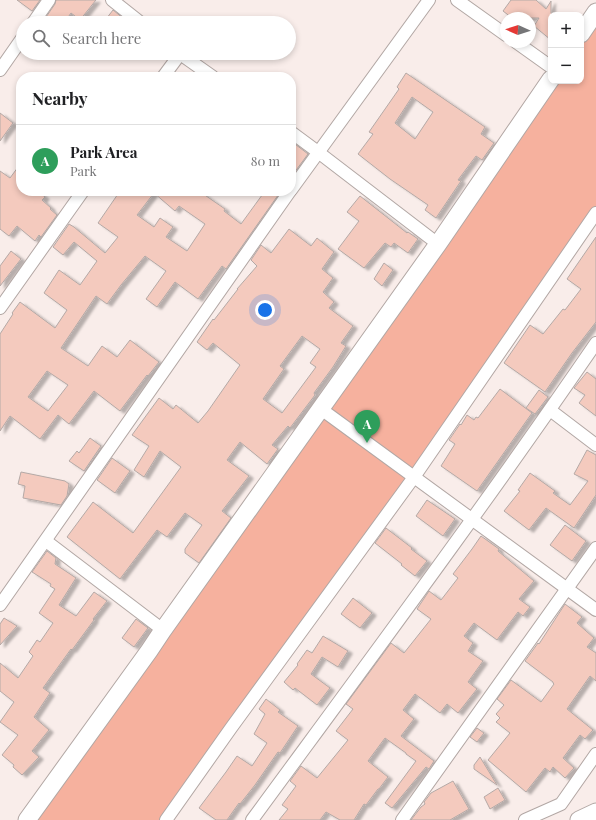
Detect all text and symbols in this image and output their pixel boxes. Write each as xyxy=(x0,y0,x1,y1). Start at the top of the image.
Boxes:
north arrow xyxy=(500,12,536,48)
map controls xyxy=(548,12,584,84)
button: + xyxy=(548,12,584,48)
search box xyxy=(16,16,296,60)
icon: search xyxy=(30,27,52,49)
text: Search here xyxy=(62,28,141,48)
button: − xyxy=(548,48,584,84)
text: Nearby xyxy=(32,87,87,109)
text: Park Area xyxy=(70,142,138,162)
text: A xyxy=(41,152,49,169)
text: 80 m xyxy=(251,152,280,169)
text: Park xyxy=(70,162,97,179)
your location xyxy=(255,300,275,320)
pin: A xyxy=(354,410,380,443)

